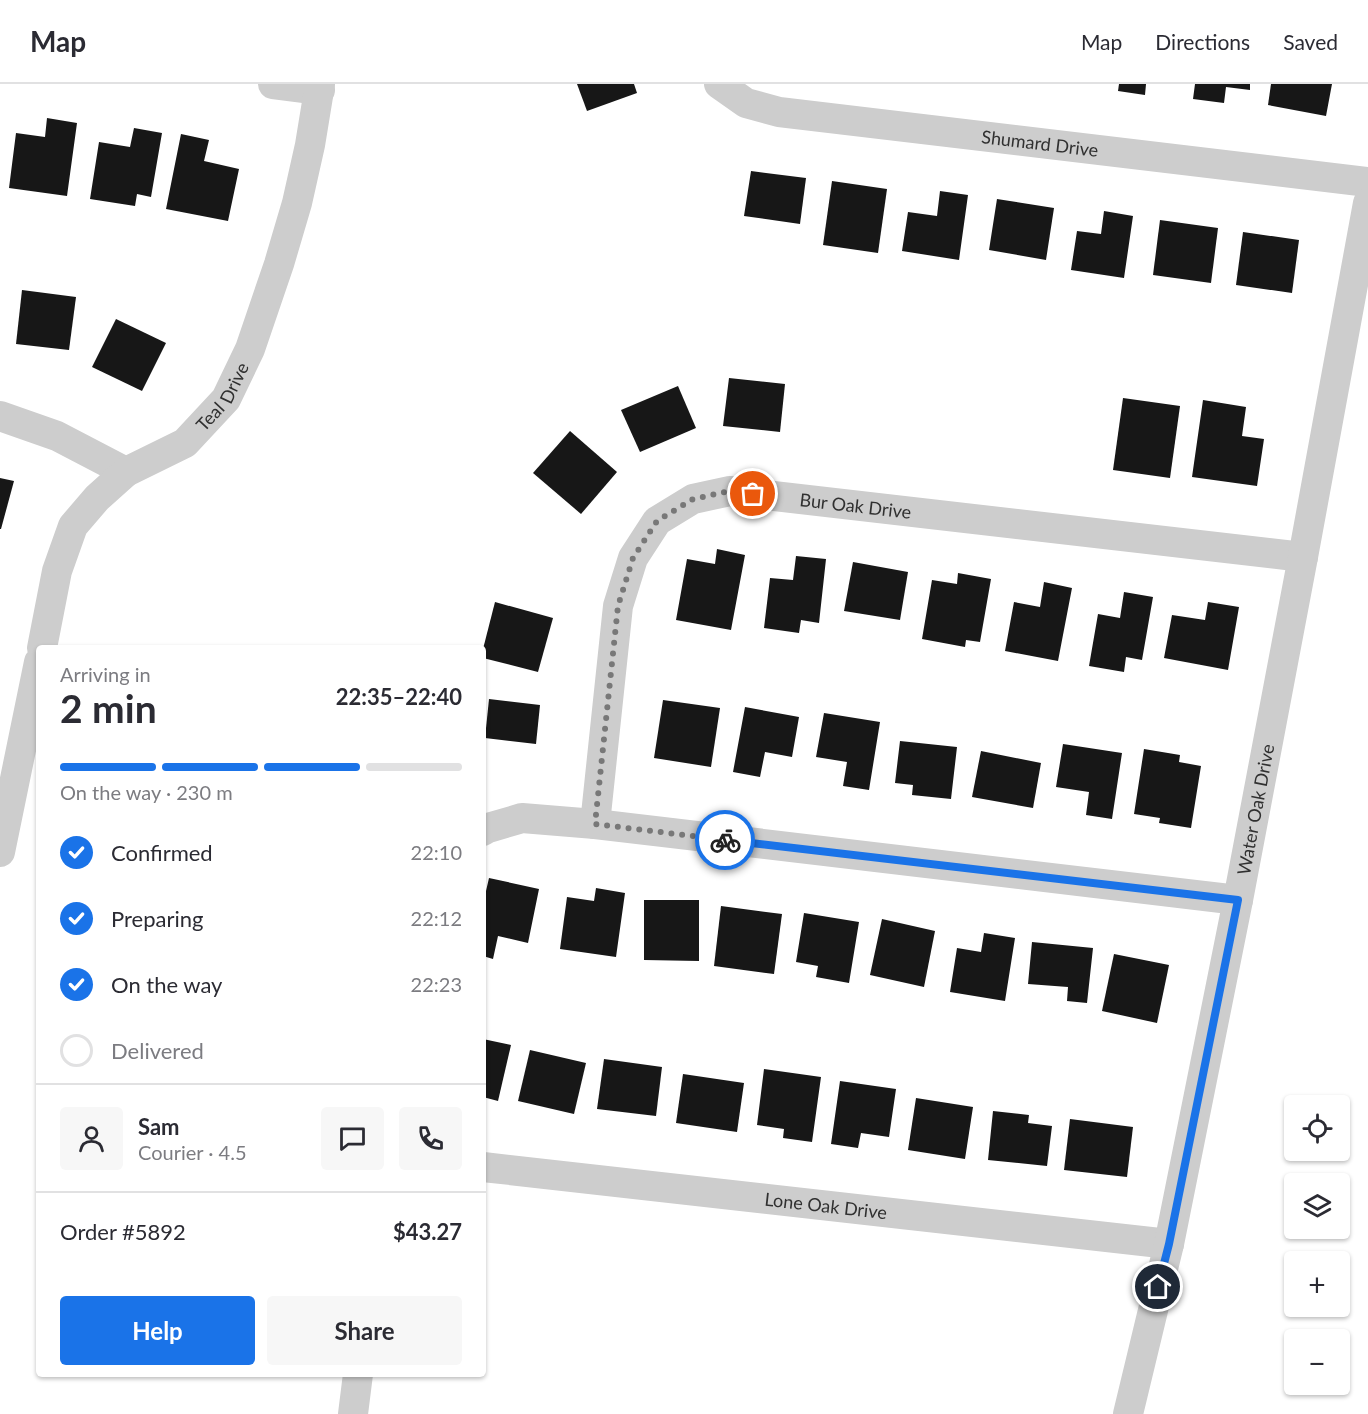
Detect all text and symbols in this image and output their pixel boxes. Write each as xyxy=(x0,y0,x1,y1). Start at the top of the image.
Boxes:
text: Map xyxy=(30,24,86,58)
text: Map xyxy=(1081,29,1122,54)
text: Directions xyxy=(1155,29,1250,54)
text: Saved xyxy=(1283,29,1338,54)
street label: Shumard Drive xyxy=(980,125,1100,161)
street label: Teal Drive xyxy=(191,359,253,435)
pin xyxy=(727,468,778,519)
icon: bag xyxy=(736,477,769,510)
street label: Bur Oak Drive xyxy=(799,488,913,523)
text: Arriving in xyxy=(60,662,151,686)
text: 22:35–22:40 xyxy=(336,683,462,710)
text: 2 min xyxy=(60,685,157,731)
street label: Water Oak Drive xyxy=(1232,742,1278,877)
text: On the way · 230 m xyxy=(60,780,233,804)
courier xyxy=(695,810,755,870)
icon: bike xyxy=(709,824,742,857)
icon: check xyxy=(60,836,93,869)
text: Confirmed xyxy=(111,839,213,866)
text: 22:10 xyxy=(411,840,462,864)
icon: check xyxy=(60,902,93,935)
text: Preparing xyxy=(111,905,203,932)
text: 22:12 xyxy=(411,906,462,930)
icon: check xyxy=(60,968,93,1001)
text: On the way xyxy=(111,971,222,998)
text: 22:23 xyxy=(411,972,462,996)
text: Delivered xyxy=(111,1037,204,1064)
map controls xyxy=(1284,1095,1350,1395)
button: locate xyxy=(1284,1095,1350,1161)
button: person xyxy=(60,1107,123,1170)
button: chat xyxy=(321,1107,384,1170)
button: phone xyxy=(399,1107,462,1170)
text: Sam xyxy=(138,1113,180,1140)
text: Courier · 4.5 xyxy=(138,1140,247,1164)
button: layers xyxy=(1284,1173,1350,1239)
street label: Lone Oak Drive xyxy=(764,1188,888,1223)
text: Order #5892 xyxy=(60,1218,186,1245)
text: $43.27 xyxy=(393,1218,462,1245)
button: + xyxy=(1284,1251,1350,1317)
pin xyxy=(1132,1261,1183,1312)
icon: home xyxy=(1141,1270,1174,1303)
button: Help xyxy=(60,1296,255,1365)
button: Share xyxy=(267,1296,462,1365)
button: − xyxy=(1284,1329,1350,1395)

